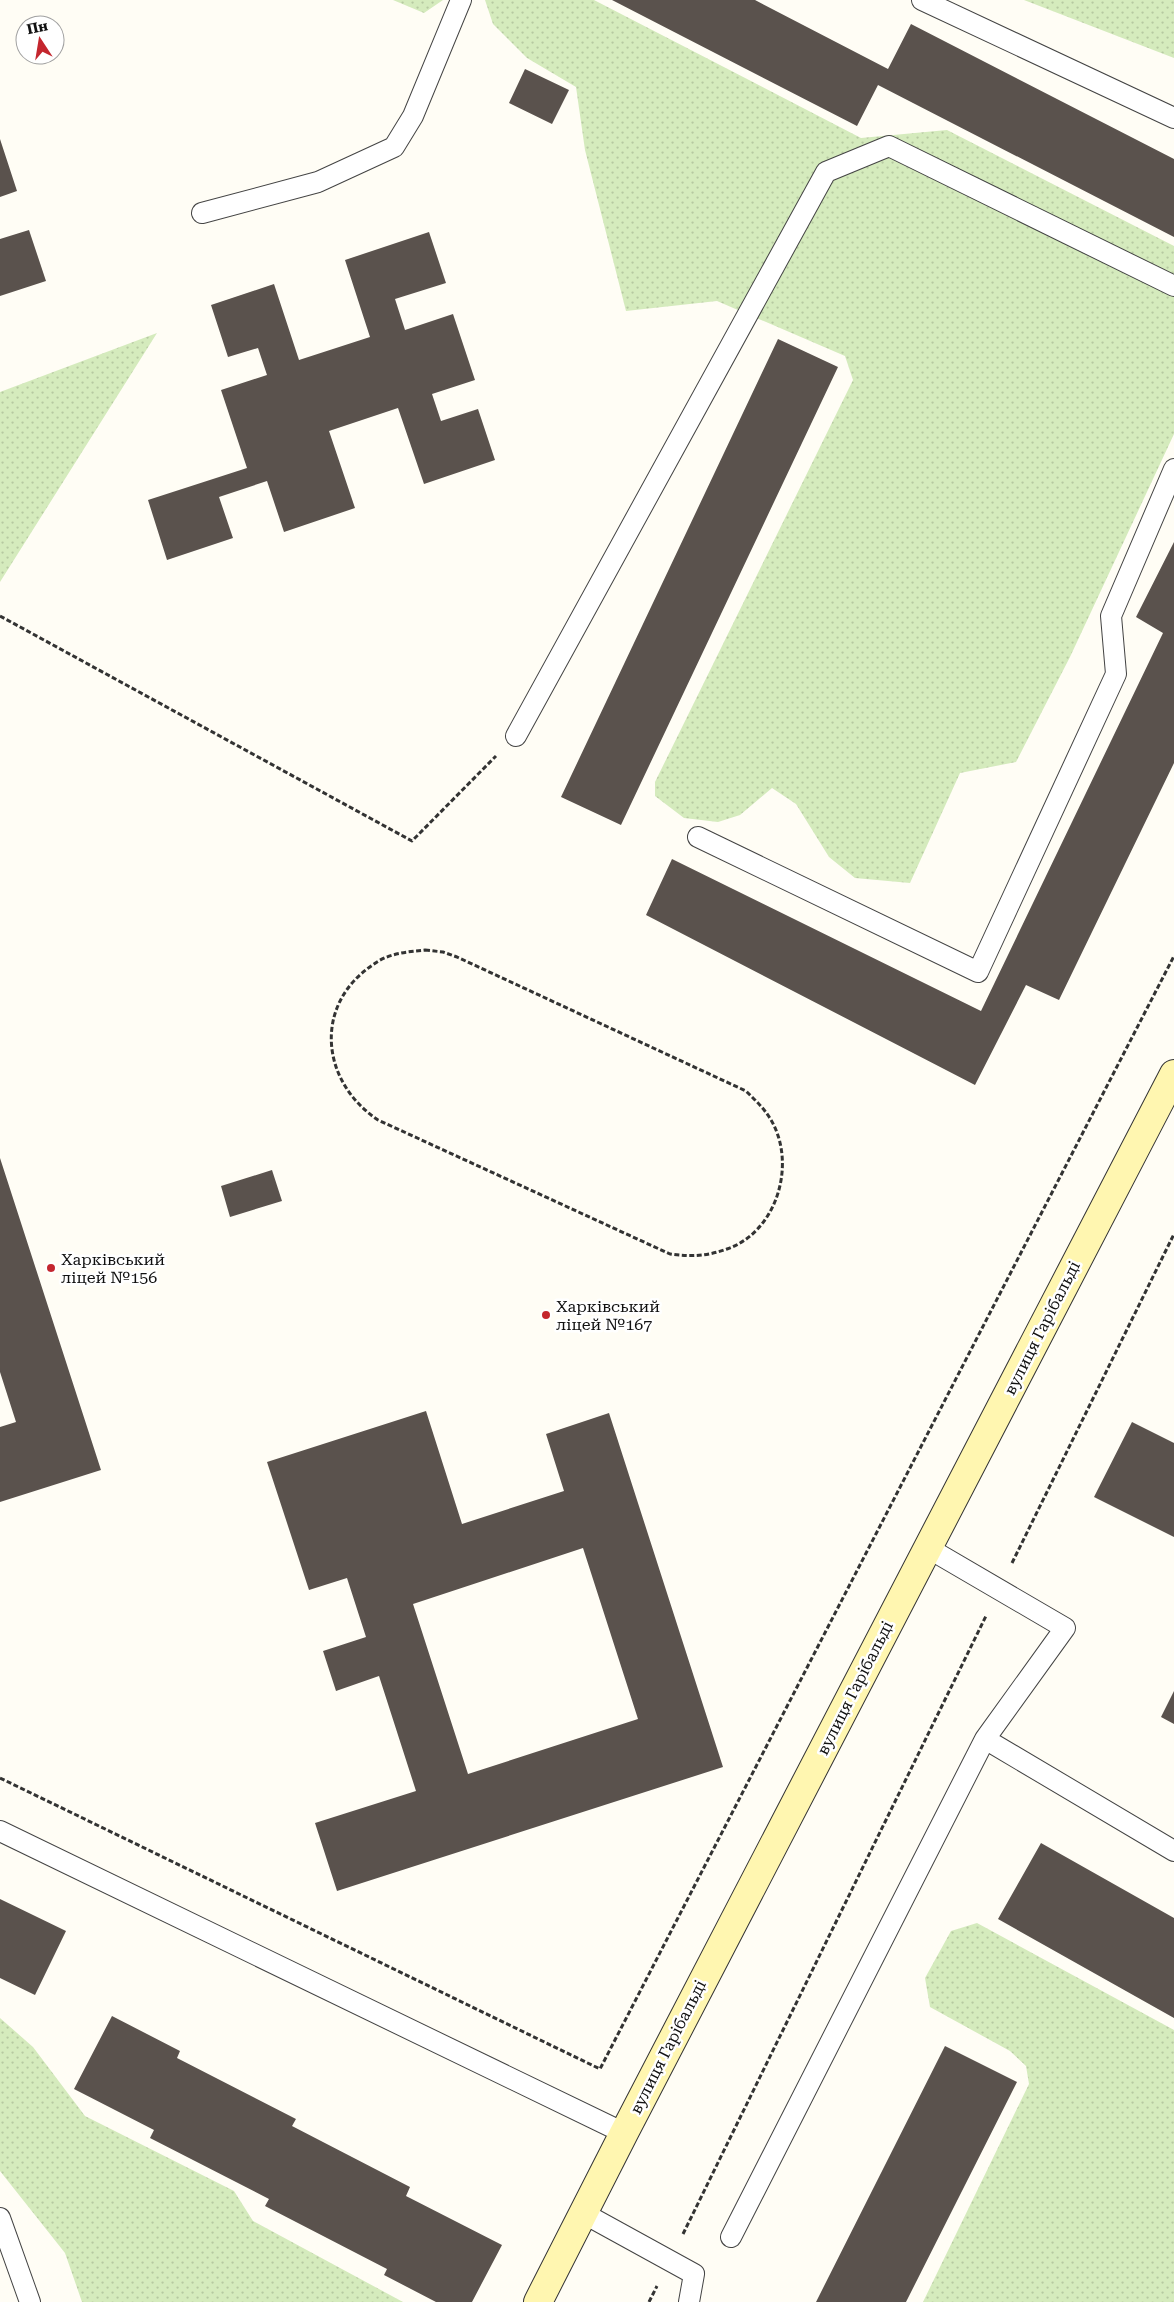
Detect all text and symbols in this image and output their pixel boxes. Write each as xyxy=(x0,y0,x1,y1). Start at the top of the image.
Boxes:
north arrow xyxy=(15,15,65,65)
text: Пн xyxy=(25,17,50,37)
place label: Харківський ліцей №156 xyxy=(61,1250,165,1287)
street label: вулиця Гарібальді xyxy=(1000,1258,1084,1398)
marker: Харківський ліцей №156 xyxy=(45,1262,57,1274)
place label: Харківський ліцей №167 xyxy=(556,1297,660,1334)
marker: Харківський ліцей №167 xyxy=(540,1309,552,1321)
street label: вулиця Гарібальді xyxy=(813,1618,897,1758)
street label: вулиця Гарібальді xyxy=(626,1977,710,2117)

